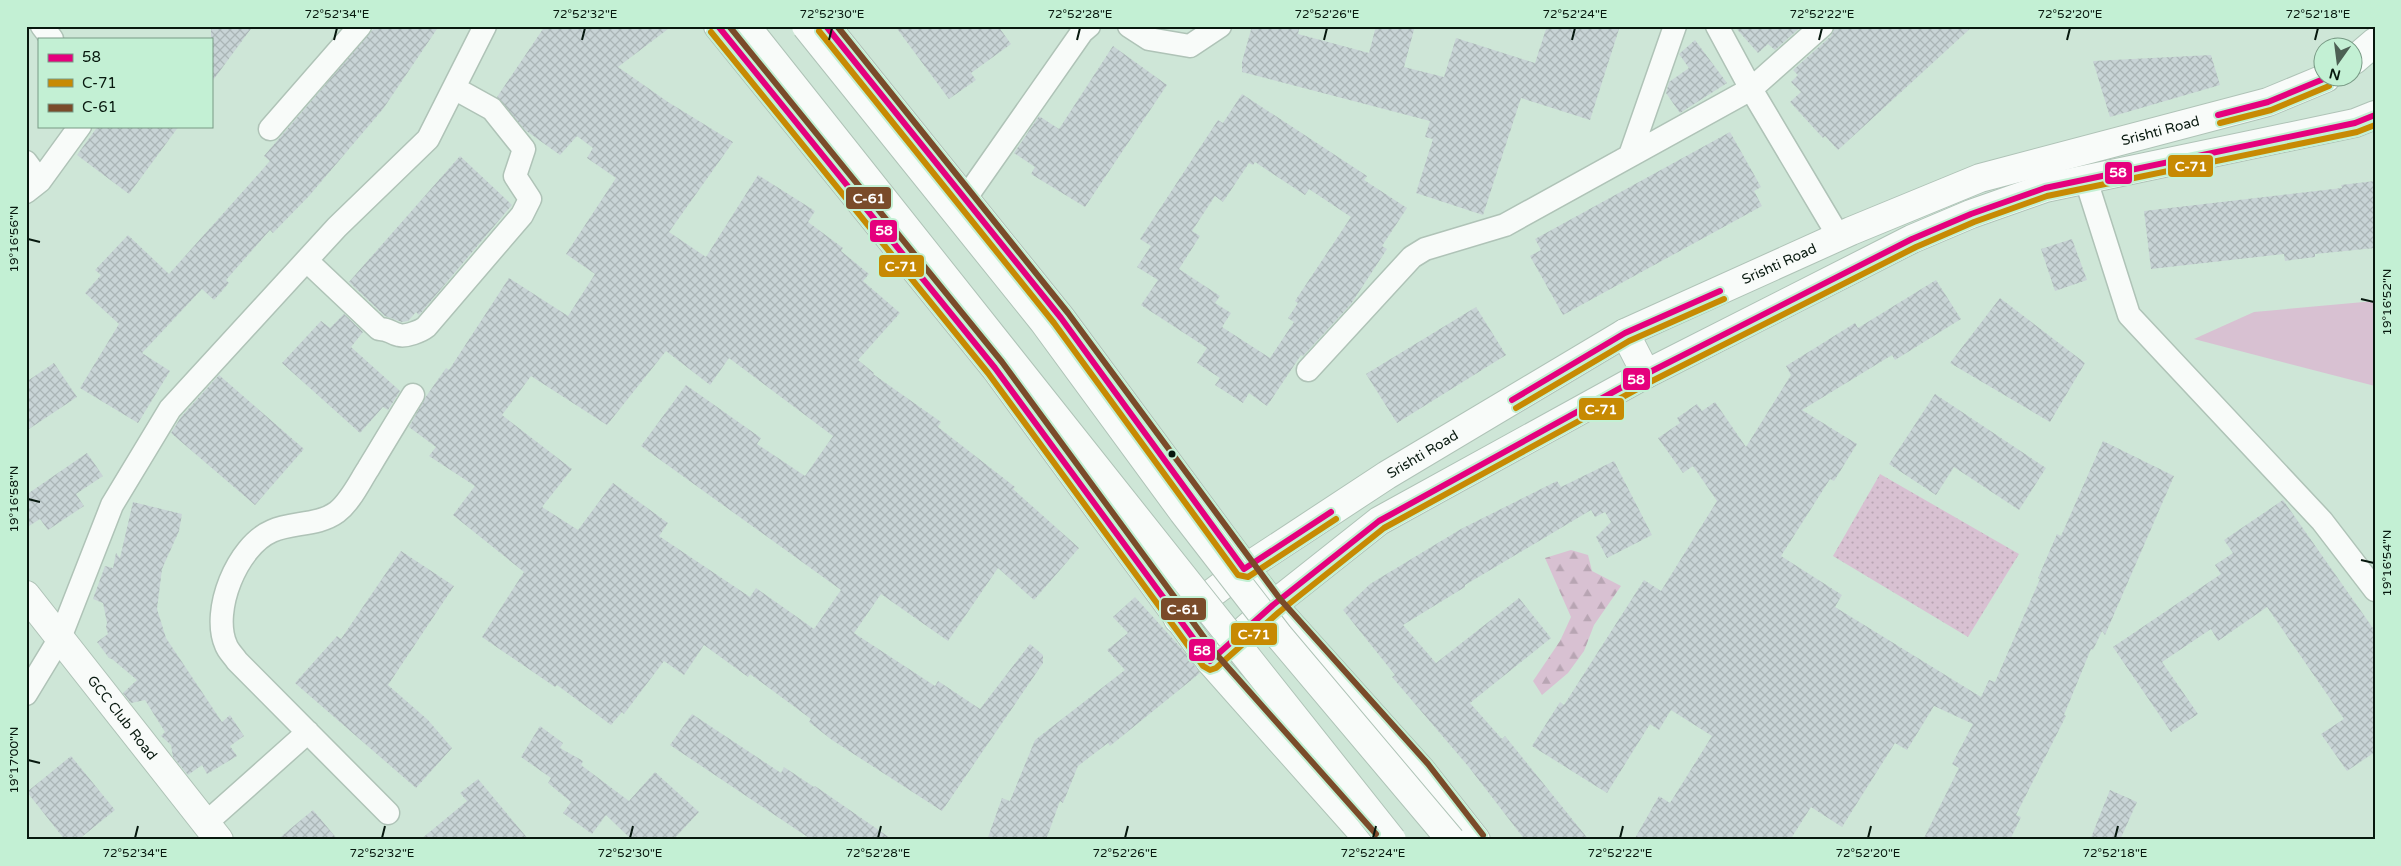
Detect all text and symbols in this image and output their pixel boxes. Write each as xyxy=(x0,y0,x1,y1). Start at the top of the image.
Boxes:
text: 72°52'34"E xyxy=(304,7,370,21)
text: 72°52'32"E xyxy=(552,7,618,21)
text: 72°52'30"E xyxy=(799,7,865,21)
text: 72°52'28"E xyxy=(1047,7,1113,21)
text: 72°52'26"E xyxy=(1294,7,1360,21)
text: 72°52'24"E xyxy=(1542,7,1608,21)
text: 72°52'22"E xyxy=(1789,7,1855,21)
text: 72°52'20"E xyxy=(2037,7,2103,21)
text: 72°52'18"E xyxy=(2285,7,2351,21)
legend xyxy=(38,38,212,128)
north arrow xyxy=(2314,38,2364,88)
text: 58 xyxy=(82,48,101,66)
text: N xyxy=(2327,65,2342,84)
text: C-71 xyxy=(82,74,117,92)
text: C-61 xyxy=(82,98,117,116)
street label: Srishti Road xyxy=(2119,112,2201,149)
line badge: C-71 xyxy=(2167,154,2214,178)
text: C-71 xyxy=(2175,158,2207,175)
line badge: 58 xyxy=(2104,161,2133,185)
text: 58 xyxy=(2109,164,2127,181)
line badge: C-61 xyxy=(845,186,892,210)
text: C-61 xyxy=(853,190,885,207)
text: 19°16'56"N xyxy=(7,206,21,273)
line badge: 58 xyxy=(869,219,898,243)
text: 58 xyxy=(875,222,893,239)
street label: Srishti Road xyxy=(1739,239,1819,288)
line badge: C-71 xyxy=(878,254,925,278)
text: C-71 xyxy=(885,258,917,275)
text: 19°16'52"N xyxy=(2380,269,2394,336)
line badge: 58 xyxy=(1622,367,1651,391)
text: 58 xyxy=(1627,371,1645,388)
line badge: C-71 xyxy=(1578,397,1625,421)
text: C-71 xyxy=(1585,401,1617,418)
street label: Srishti Road xyxy=(1383,426,1461,482)
unlabelled marker xyxy=(1167,449,1177,459)
text: 19°16'58"N xyxy=(7,466,21,533)
text: 19°16'54"N xyxy=(2380,530,2394,597)
line badge: C-61 xyxy=(1160,597,1207,621)
text: C-61 xyxy=(1167,601,1199,618)
line badge: C-71 xyxy=(1230,622,1278,646)
text: C-71 xyxy=(1238,626,1270,643)
line badge: 58 xyxy=(1188,638,1216,662)
text: 58 xyxy=(1193,642,1211,659)
street label: GCC Club Road xyxy=(84,672,161,763)
text: 19°17'00"N xyxy=(7,727,21,794)
text: 72°52'34"E xyxy=(102,846,168,860)
text: 72°52'32"E xyxy=(349,846,415,860)
text: 72°52'30"E xyxy=(597,846,663,860)
text: 72°52'28"E xyxy=(845,846,911,860)
text: 72°52'26"E xyxy=(1092,846,1158,860)
text: 72°52'24"E xyxy=(1340,846,1406,860)
text: 72°52'22"E xyxy=(1587,846,1653,860)
text: 72°52'20"E xyxy=(1835,846,1901,860)
text: 72°52'18"E xyxy=(2082,846,2148,860)

